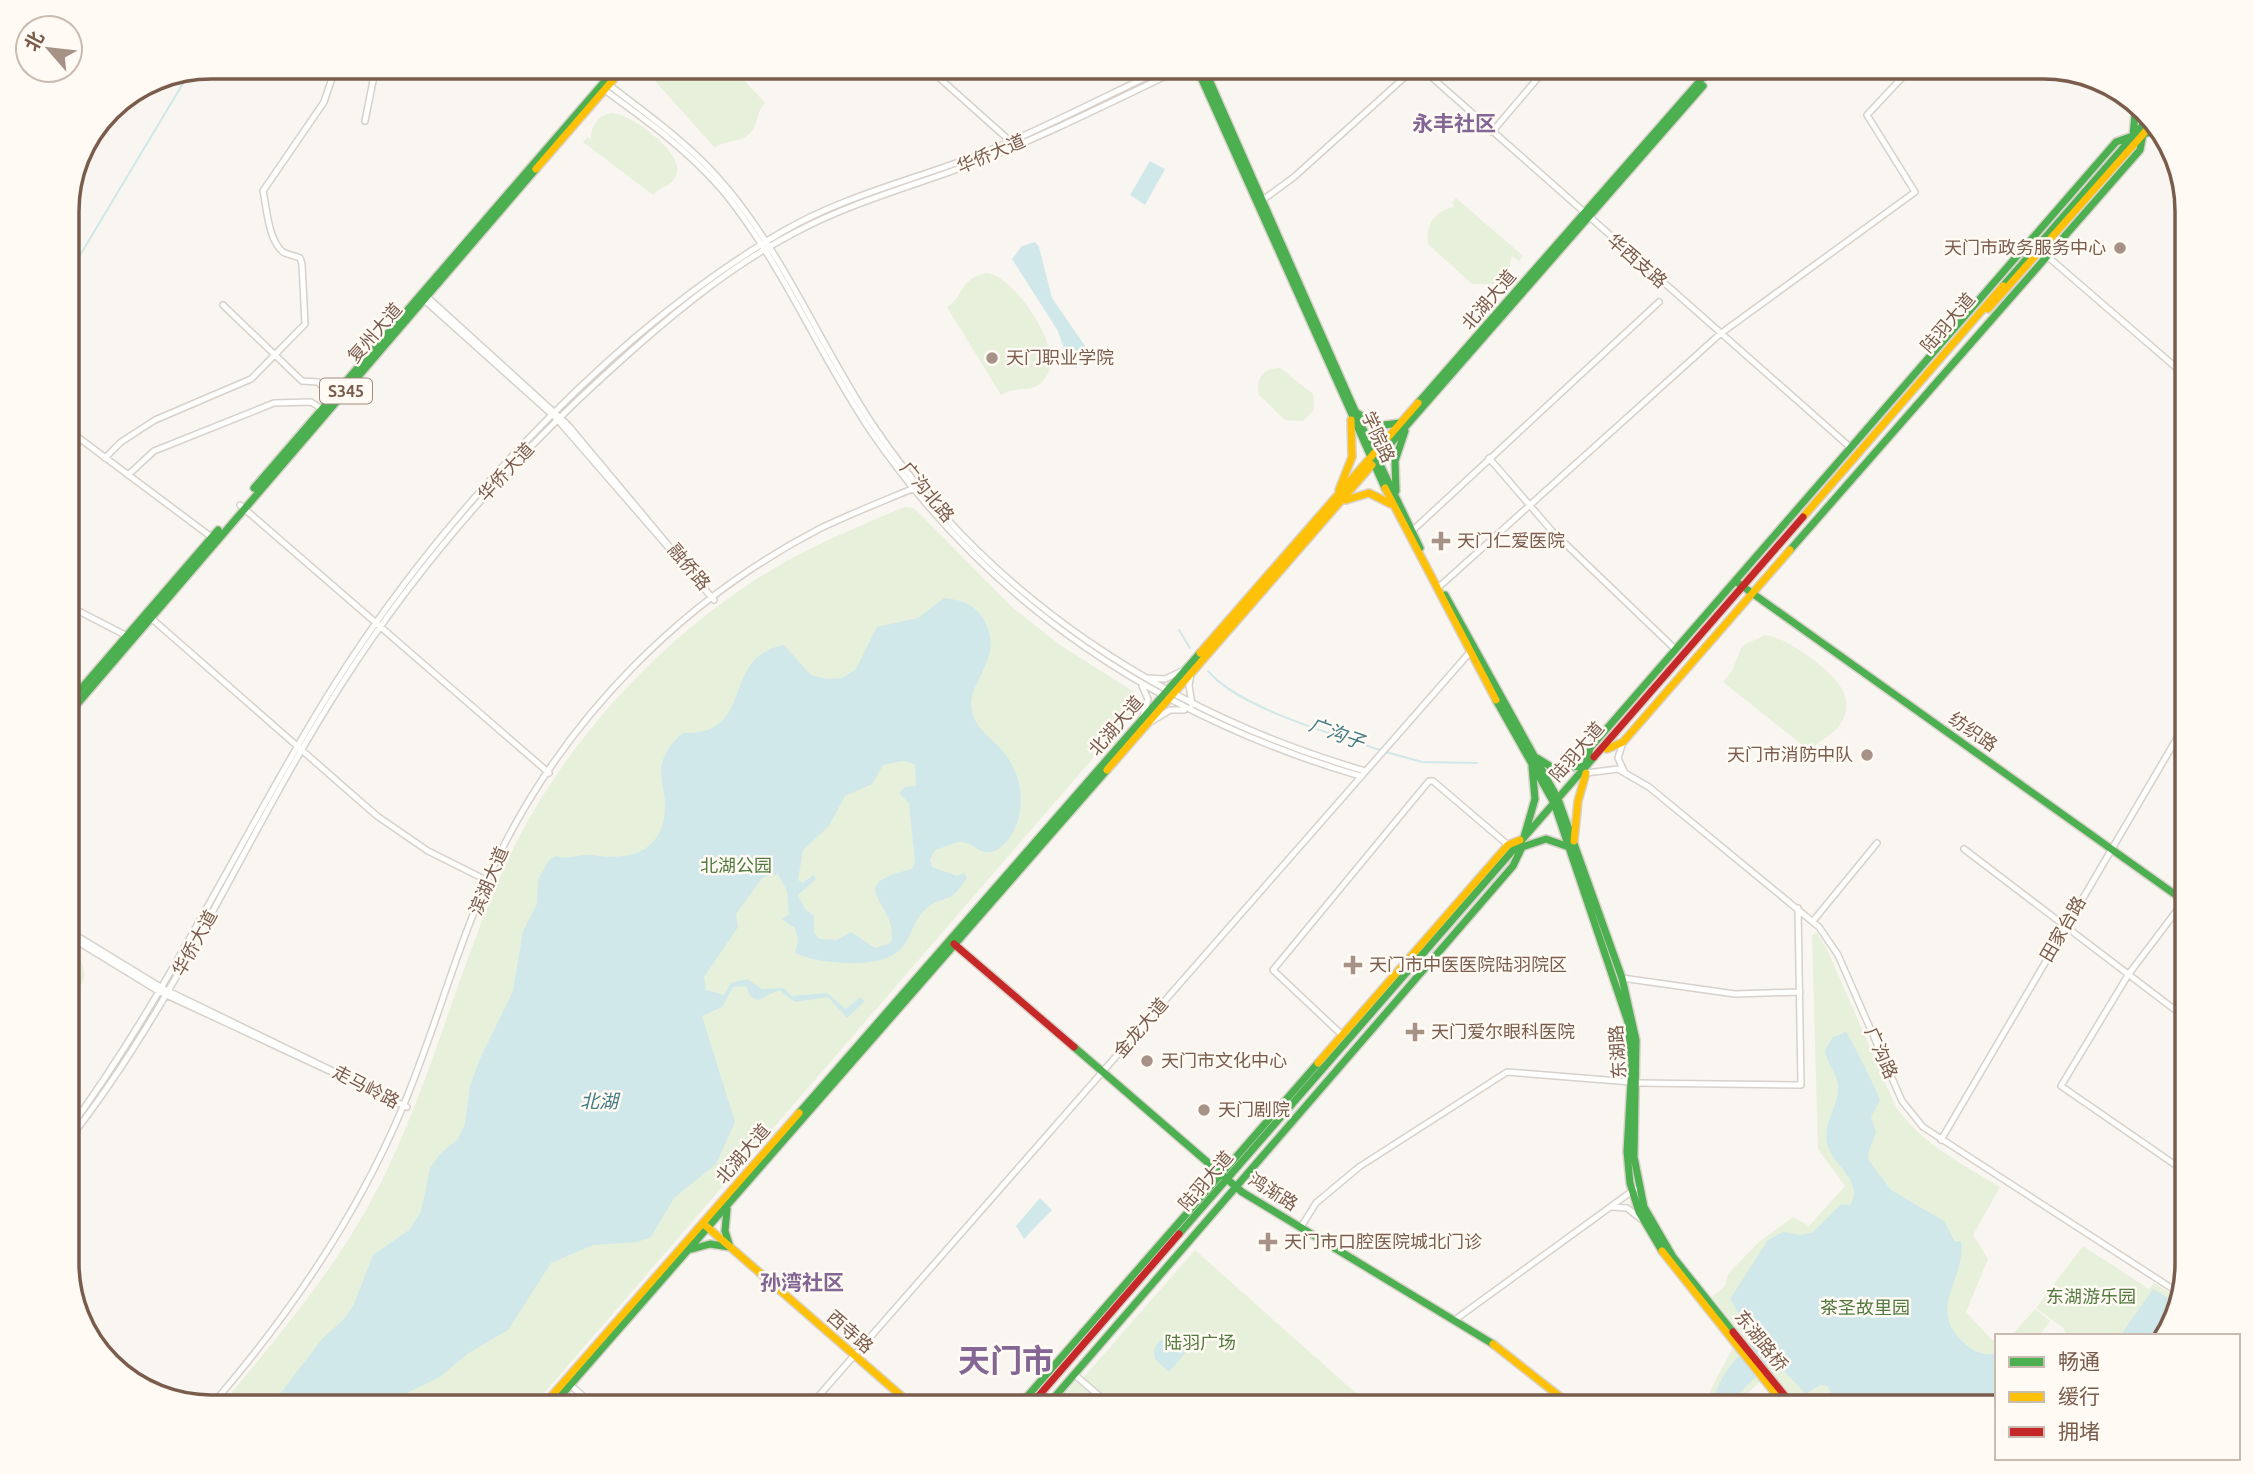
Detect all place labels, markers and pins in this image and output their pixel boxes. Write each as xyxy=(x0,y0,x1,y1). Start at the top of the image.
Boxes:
place label: 天门市政务服务中心 xyxy=(1944,237,2106,257)
marker: 天门市政务服务中心 xyxy=(2112,240,2128,256)
place label: 天门职业学院 xyxy=(1006,347,1114,367)
marker: 天门职业学院 xyxy=(984,350,1000,366)
place label: 天门仁爱医院 xyxy=(1457,530,1565,550)
marker: 天门仁爱医院 xyxy=(1431,531,1451,551)
place label: 天门市消防中队 xyxy=(1727,744,1853,764)
marker: 天门市消防中队 xyxy=(1859,747,1875,763)
place label: 天门市中医医院陆羽院区 xyxy=(1369,954,1567,974)
marker: 天门市中医医院陆羽院区 xyxy=(1343,955,1363,975)
place label: 天门爱尔眼科医院 xyxy=(1431,1021,1575,1041)
marker: 天门爱尔眼科医院 xyxy=(1405,1022,1425,1042)
place label: 天门市文化中心 xyxy=(1161,1050,1287,1070)
marker: 天门市文化中心 xyxy=(1139,1053,1155,1069)
place label: 天门剧院 xyxy=(1218,1099,1290,1119)
marker: 天门剧院 xyxy=(1196,1102,1212,1118)
place label: 天门市口腔医院城北门诊 xyxy=(1284,1231,1482,1251)
marker: 天门市口腔医院城北门诊 xyxy=(1258,1232,1278,1252)

